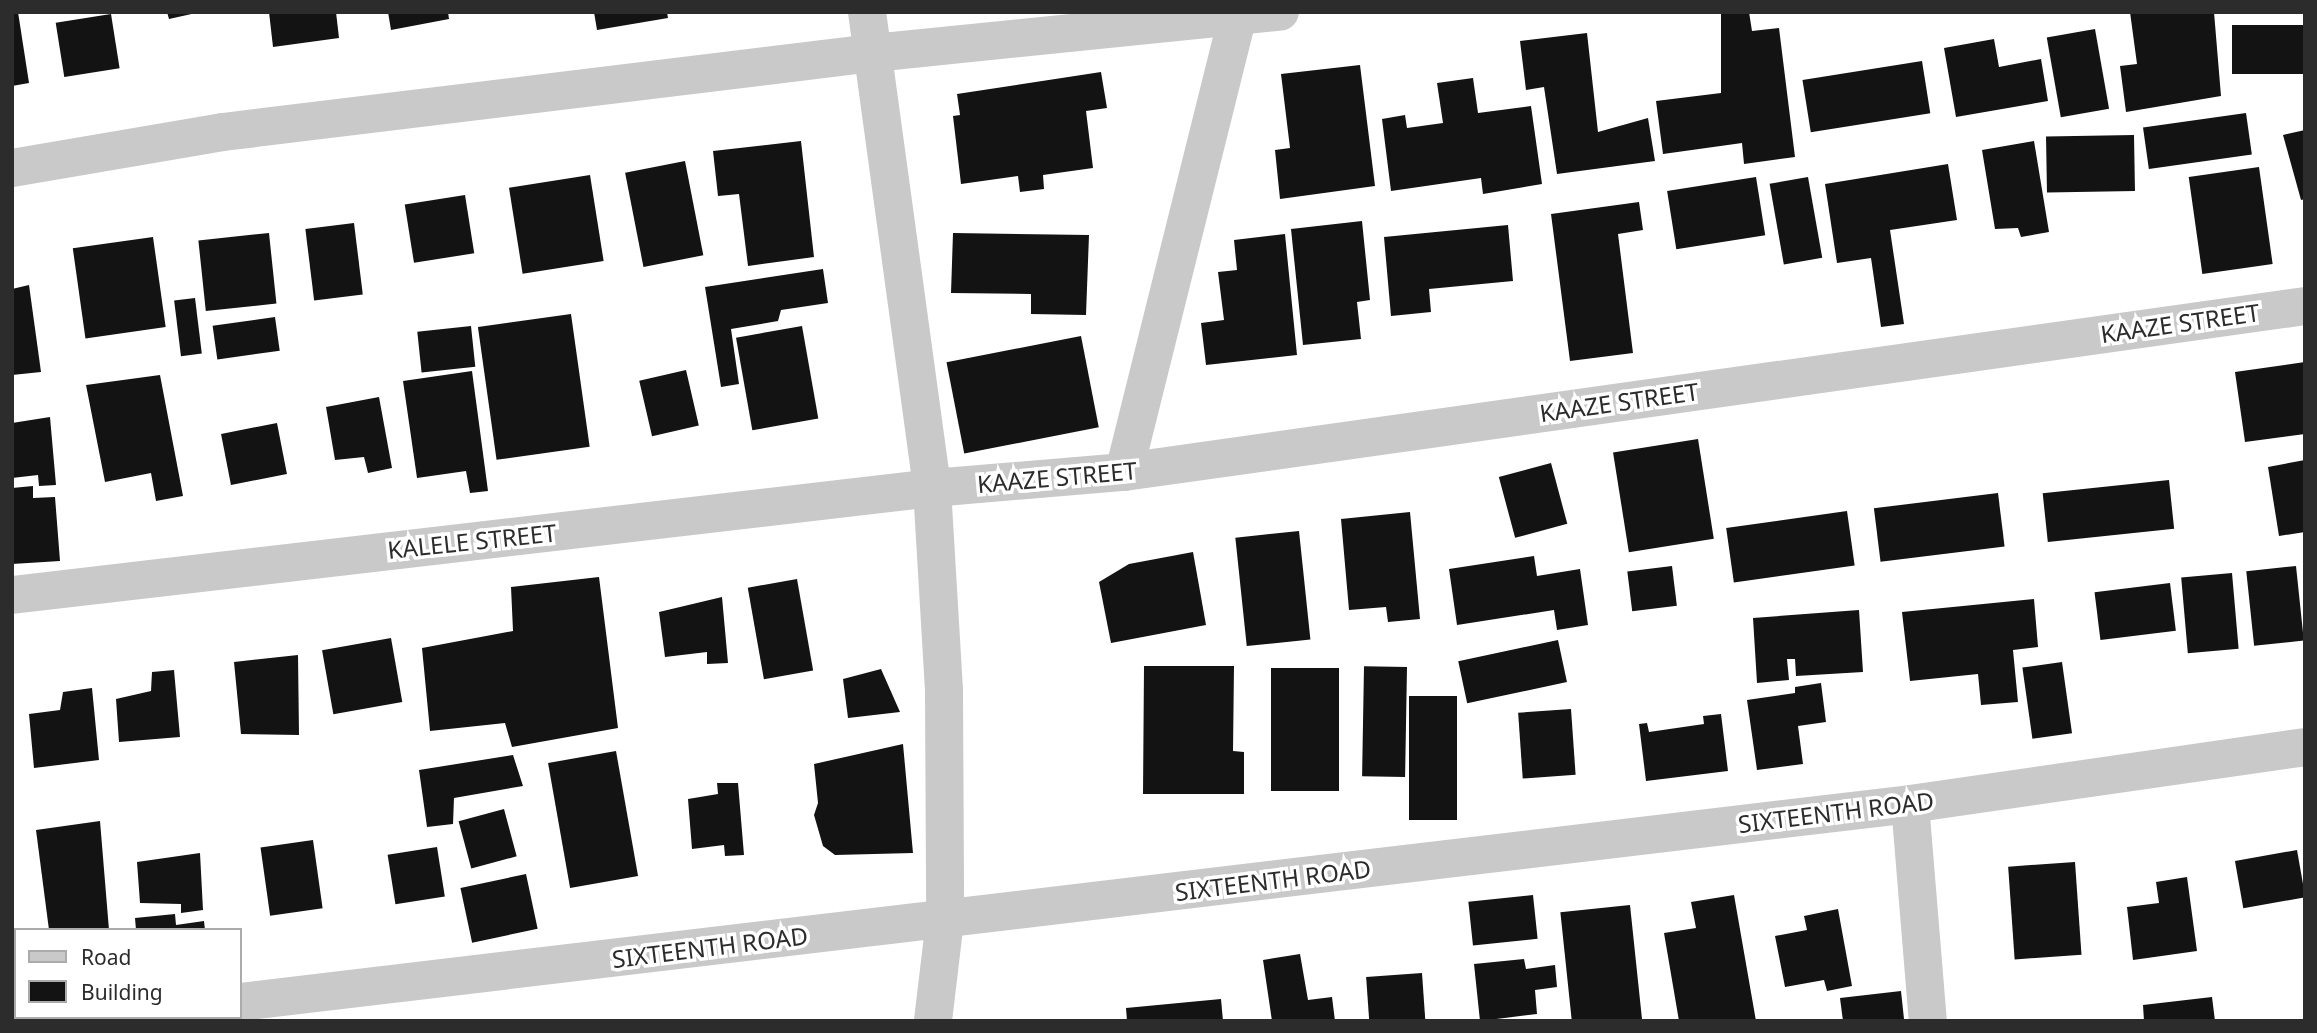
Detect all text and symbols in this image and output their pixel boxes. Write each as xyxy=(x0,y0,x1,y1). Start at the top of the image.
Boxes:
street label: KAAZE STREET xyxy=(2099,298,2261,348)
street label: KAAZE STREET xyxy=(1538,377,1700,427)
street label: KAAZE STREET xyxy=(976,456,1138,498)
street label: KALELE STREET xyxy=(386,518,558,564)
street label: SIXTEENTH ROAD xyxy=(1736,786,1936,838)
street label: SIXTEENTH ROAD xyxy=(1173,854,1373,906)
street label: SIXTEENTH ROAD xyxy=(610,921,810,973)
legend xyxy=(14,928,242,1019)
text: Road xyxy=(81,943,131,971)
text: Building xyxy=(81,978,163,1006)

